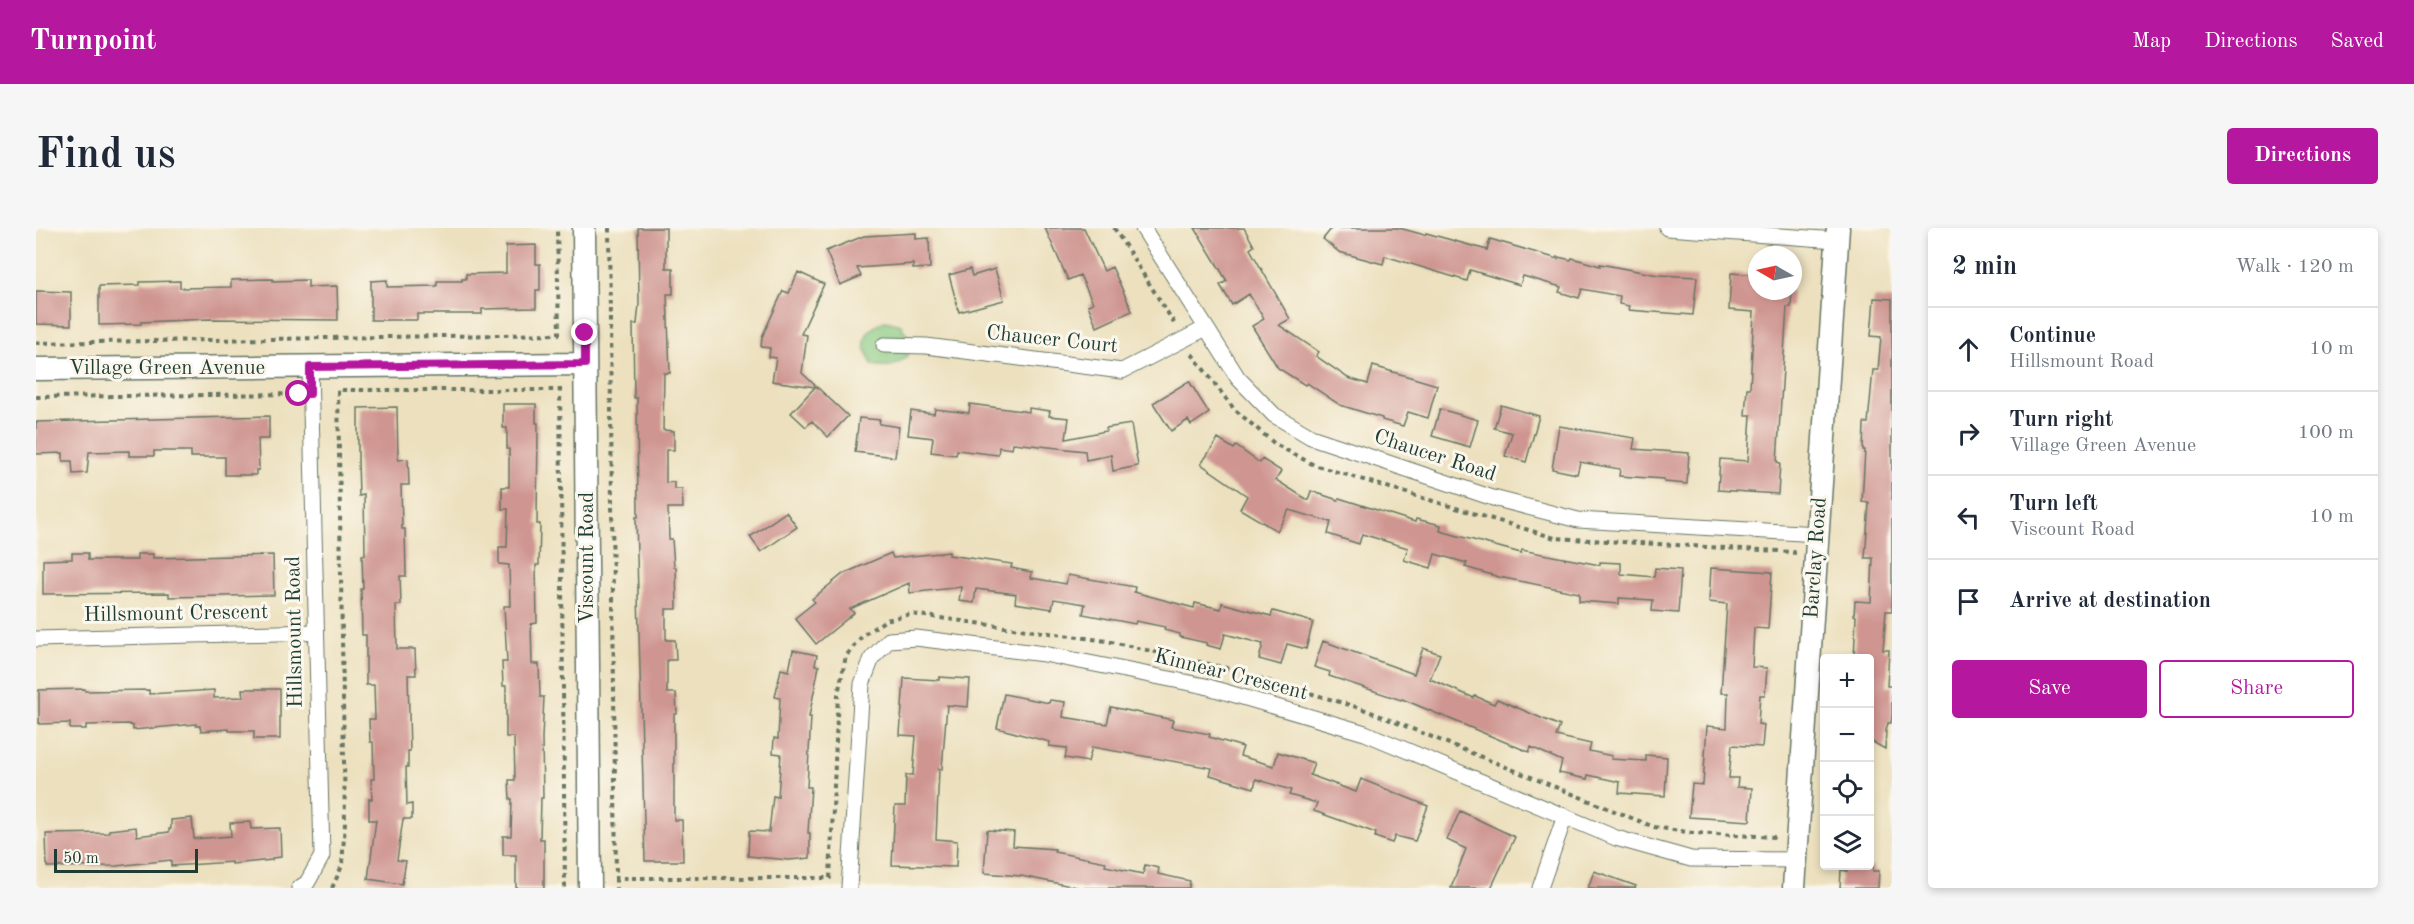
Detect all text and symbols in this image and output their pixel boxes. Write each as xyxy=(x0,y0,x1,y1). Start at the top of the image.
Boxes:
text: Turnpoint xyxy=(30,28,157,56)
text: Map xyxy=(2132,31,2171,52)
text: Directions xyxy=(2204,31,2298,52)
text: Saved xyxy=(2331,31,2384,52)
button: Directions xyxy=(2227,128,2378,184)
text: Find us xyxy=(36,135,175,177)
north arrow xyxy=(1748,246,1802,300)
text: 2 min xyxy=(1952,254,2017,280)
text: Walk · 120 m xyxy=(2235,257,2354,277)
route end xyxy=(571,319,597,345)
street label: Chaucer Court xyxy=(985,323,1119,357)
text: Continue xyxy=(2009,325,2096,347)
icon: ahead xyxy=(1952,333,1985,366)
text: 10 m xyxy=(2309,339,2354,359)
text: Hillsmount Road xyxy=(2009,352,2154,372)
street label: Village Green Avenue xyxy=(69,358,265,379)
route start xyxy=(285,380,311,406)
text: Turn right xyxy=(2009,409,2113,431)
icon: right xyxy=(1952,417,1985,450)
text: 100 m xyxy=(2298,423,2354,443)
street label: Chaucer Road xyxy=(1371,426,1499,486)
text: Village Green Avenue xyxy=(2009,436,2196,456)
street label: Viscount Road xyxy=(577,492,598,624)
text: Turn left xyxy=(2009,493,2098,515)
street label: Barclay Road xyxy=(1801,496,1831,620)
icon: left xyxy=(1952,501,1985,534)
text: 10 m xyxy=(2309,507,2354,527)
text: Viscount Road xyxy=(2009,520,2135,540)
street label: Hillsmount Road xyxy=(283,556,307,708)
icon: arrive xyxy=(1952,585,1985,618)
text: Arrive at destination xyxy=(2009,590,2211,612)
street label: Hillsmount Crescent xyxy=(84,602,268,626)
street label: Kinnear Crescent xyxy=(1152,646,1310,704)
map controls xyxy=(1820,654,1874,870)
button: + xyxy=(1820,654,1874,708)
button: Save xyxy=(1952,660,2147,718)
button: Share xyxy=(2159,660,2354,718)
button: − xyxy=(1820,708,1874,762)
button: locate xyxy=(1820,762,1874,816)
button: layers xyxy=(1820,816,1874,870)
scale bar xyxy=(54,846,198,874)
text: 50 m xyxy=(63,851,99,867)

